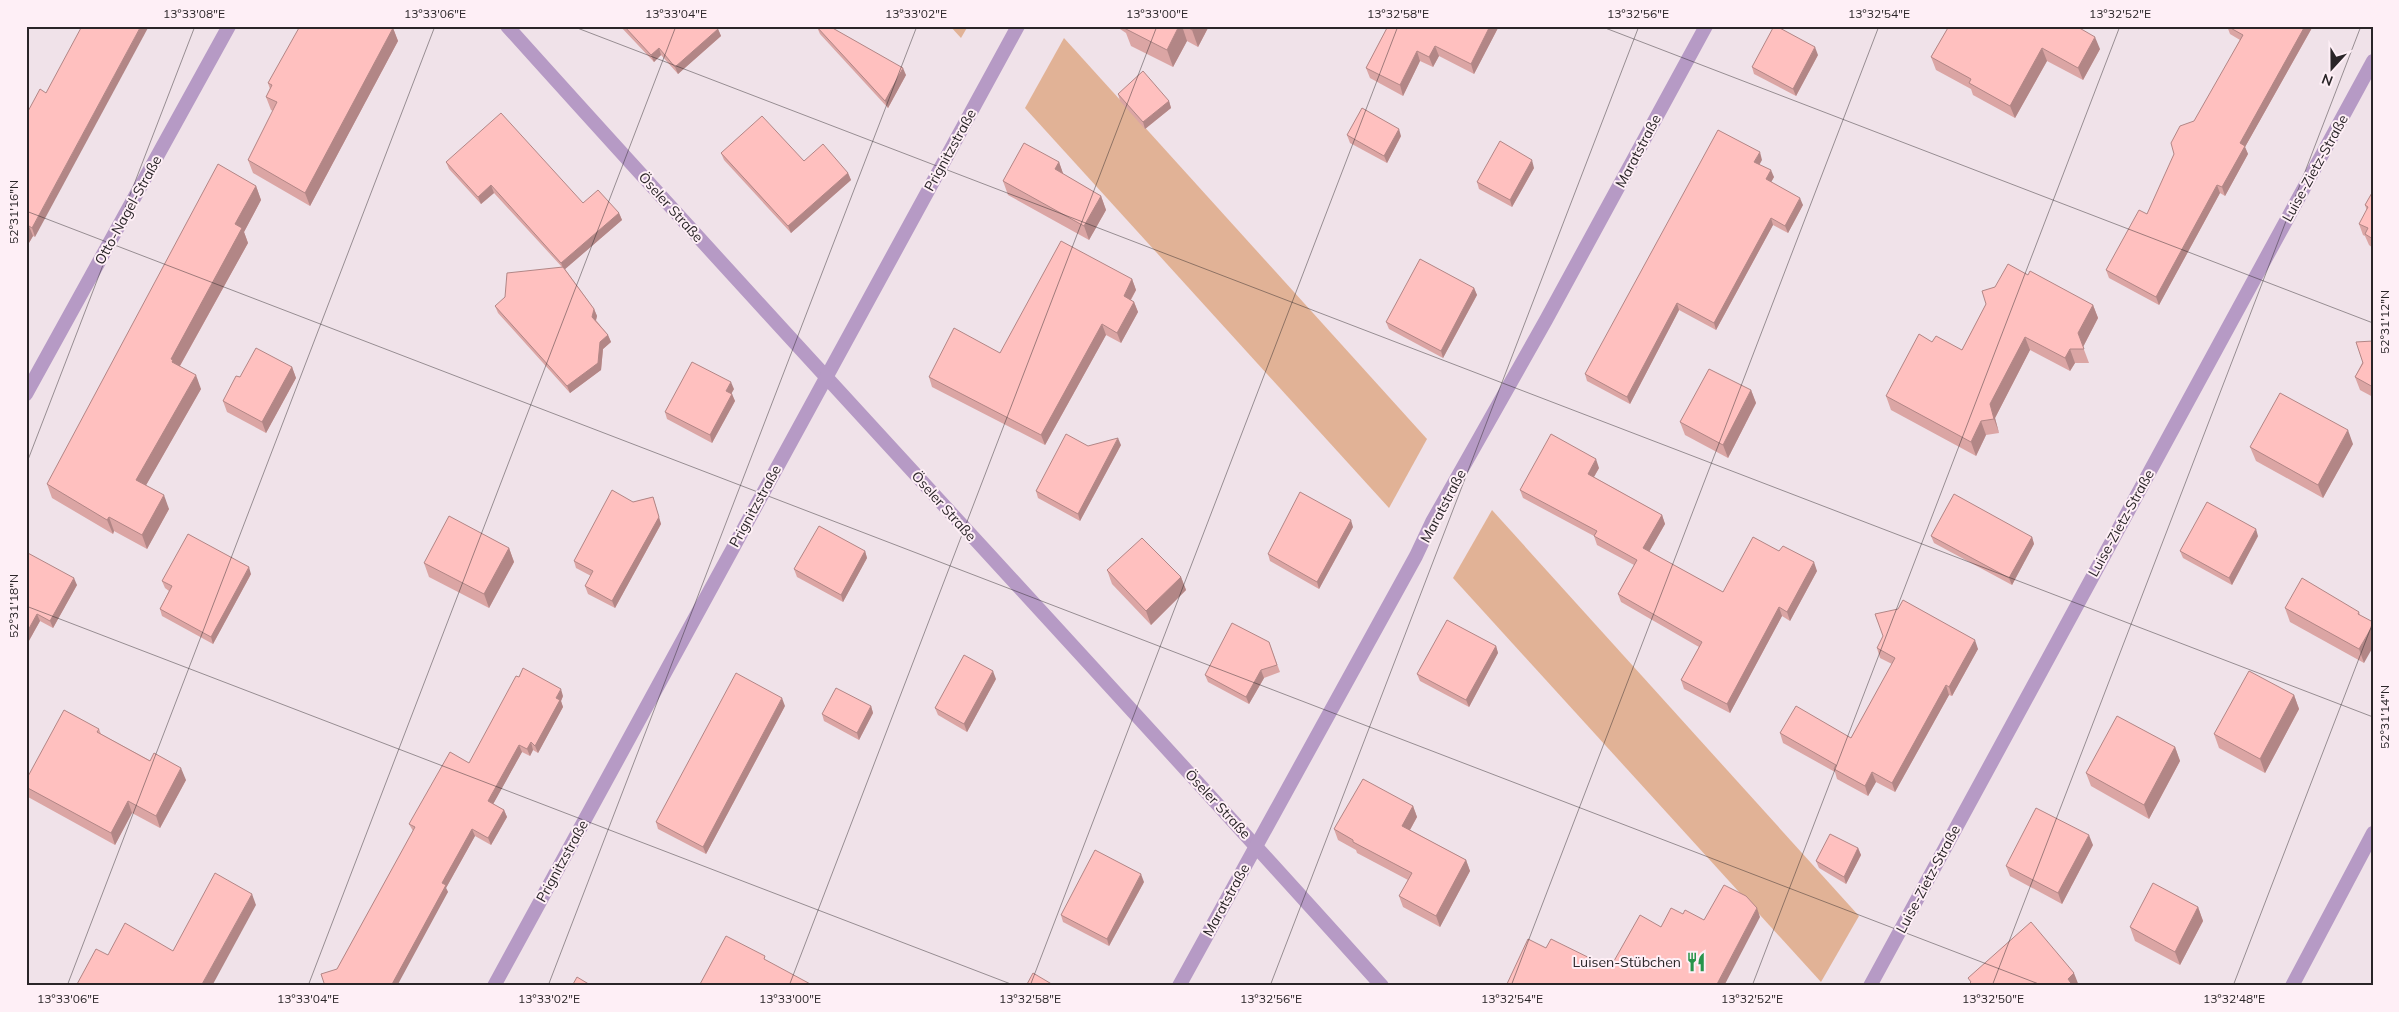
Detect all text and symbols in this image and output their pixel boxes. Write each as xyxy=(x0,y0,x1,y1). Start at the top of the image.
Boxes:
text: 13°33'08"E xyxy=(163,6,225,21)
text: 13°33'06"E xyxy=(404,6,466,21)
text: 13°33'04"E xyxy=(645,6,707,21)
text: 13°33'02"E xyxy=(885,6,947,21)
text: 13°33'00"E xyxy=(1126,6,1188,21)
text: 13°32'58"E xyxy=(1367,6,1429,21)
text: 13°32'56"E xyxy=(1607,6,1669,21)
text: 13°32'54"E xyxy=(1848,6,1910,21)
text: 13°32'52"E xyxy=(2089,6,2151,21)
north arrow xyxy=(2306,42,2356,92)
text: N xyxy=(2319,70,2336,90)
street label: Prignitzstraße xyxy=(920,106,980,194)
street label: Maratstraße xyxy=(1611,111,1665,191)
street label: Luise-Zietz-Straße xyxy=(2278,111,2352,225)
street label: Otto-Nagel-Straße xyxy=(91,152,165,268)
street label: Öseler Straße xyxy=(635,168,707,246)
text: 52°31'16"N xyxy=(6,180,21,244)
text: 52°31'12"N xyxy=(2377,290,2392,354)
street label: Prignitzstraße xyxy=(725,462,785,550)
street label: Maratstraße xyxy=(1416,466,1470,546)
street label: Luise-Zietz-Straße xyxy=(2084,466,2158,580)
street label: Öseler Straße xyxy=(908,467,980,545)
text: 52°31'18"N xyxy=(6,574,21,638)
text: 52°31'14"N xyxy=(2377,685,2392,749)
street label: Öseler Straße xyxy=(1181,765,1255,843)
street label: Prignitzstraße xyxy=(532,817,592,905)
street label: Luise-Zietz-Straße xyxy=(1892,822,1964,936)
street label: Maratstraße xyxy=(1199,860,1253,940)
restaurant icon: Luisen-Stübchen xyxy=(1685,951,1707,973)
place label: Luisen-Stübchen xyxy=(1573,953,1681,971)
text: 13°33'06"E xyxy=(37,991,99,1006)
text: 13°33'04"E xyxy=(277,991,339,1006)
text: 13°33'02"E xyxy=(518,991,580,1006)
text: 13°33'00"E xyxy=(759,991,821,1006)
text: 13°32'58"E xyxy=(999,991,1061,1006)
text: 13°32'56"E xyxy=(1240,991,1302,1006)
text: 13°32'54"E xyxy=(1481,991,1543,1006)
text: 13°32'52"E xyxy=(1721,991,1783,1006)
text: 13°32'50"E xyxy=(1962,991,2024,1006)
text: 13°32'48"E xyxy=(2203,991,2265,1006)

